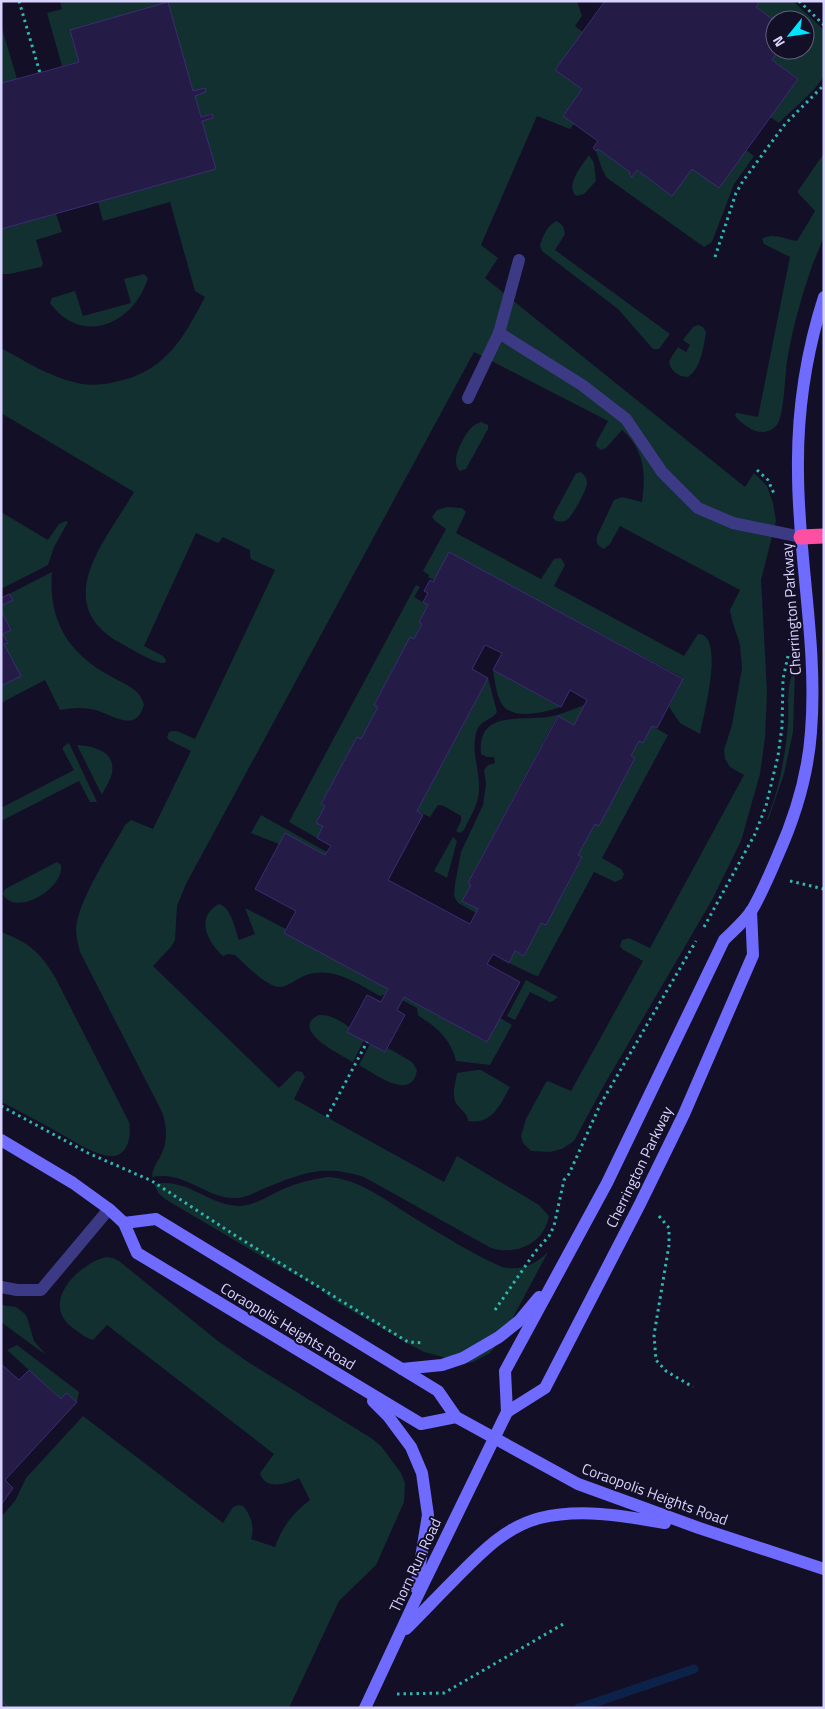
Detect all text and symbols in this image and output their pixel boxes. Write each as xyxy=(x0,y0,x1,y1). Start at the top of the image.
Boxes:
north arrow xyxy=(765,10,815,60)
text: N xyxy=(767,32,790,51)
street label: Cherrington Parkway xyxy=(775,542,807,676)
street label: Cherrington Parkway xyxy=(600,1102,678,1232)
street label: Coraopolis Heights Road xyxy=(216,1276,360,1376)
street label: Coraopolis Heights Road xyxy=(579,1457,731,1531)
street label: Thorn Run Road xyxy=(383,1514,447,1616)

